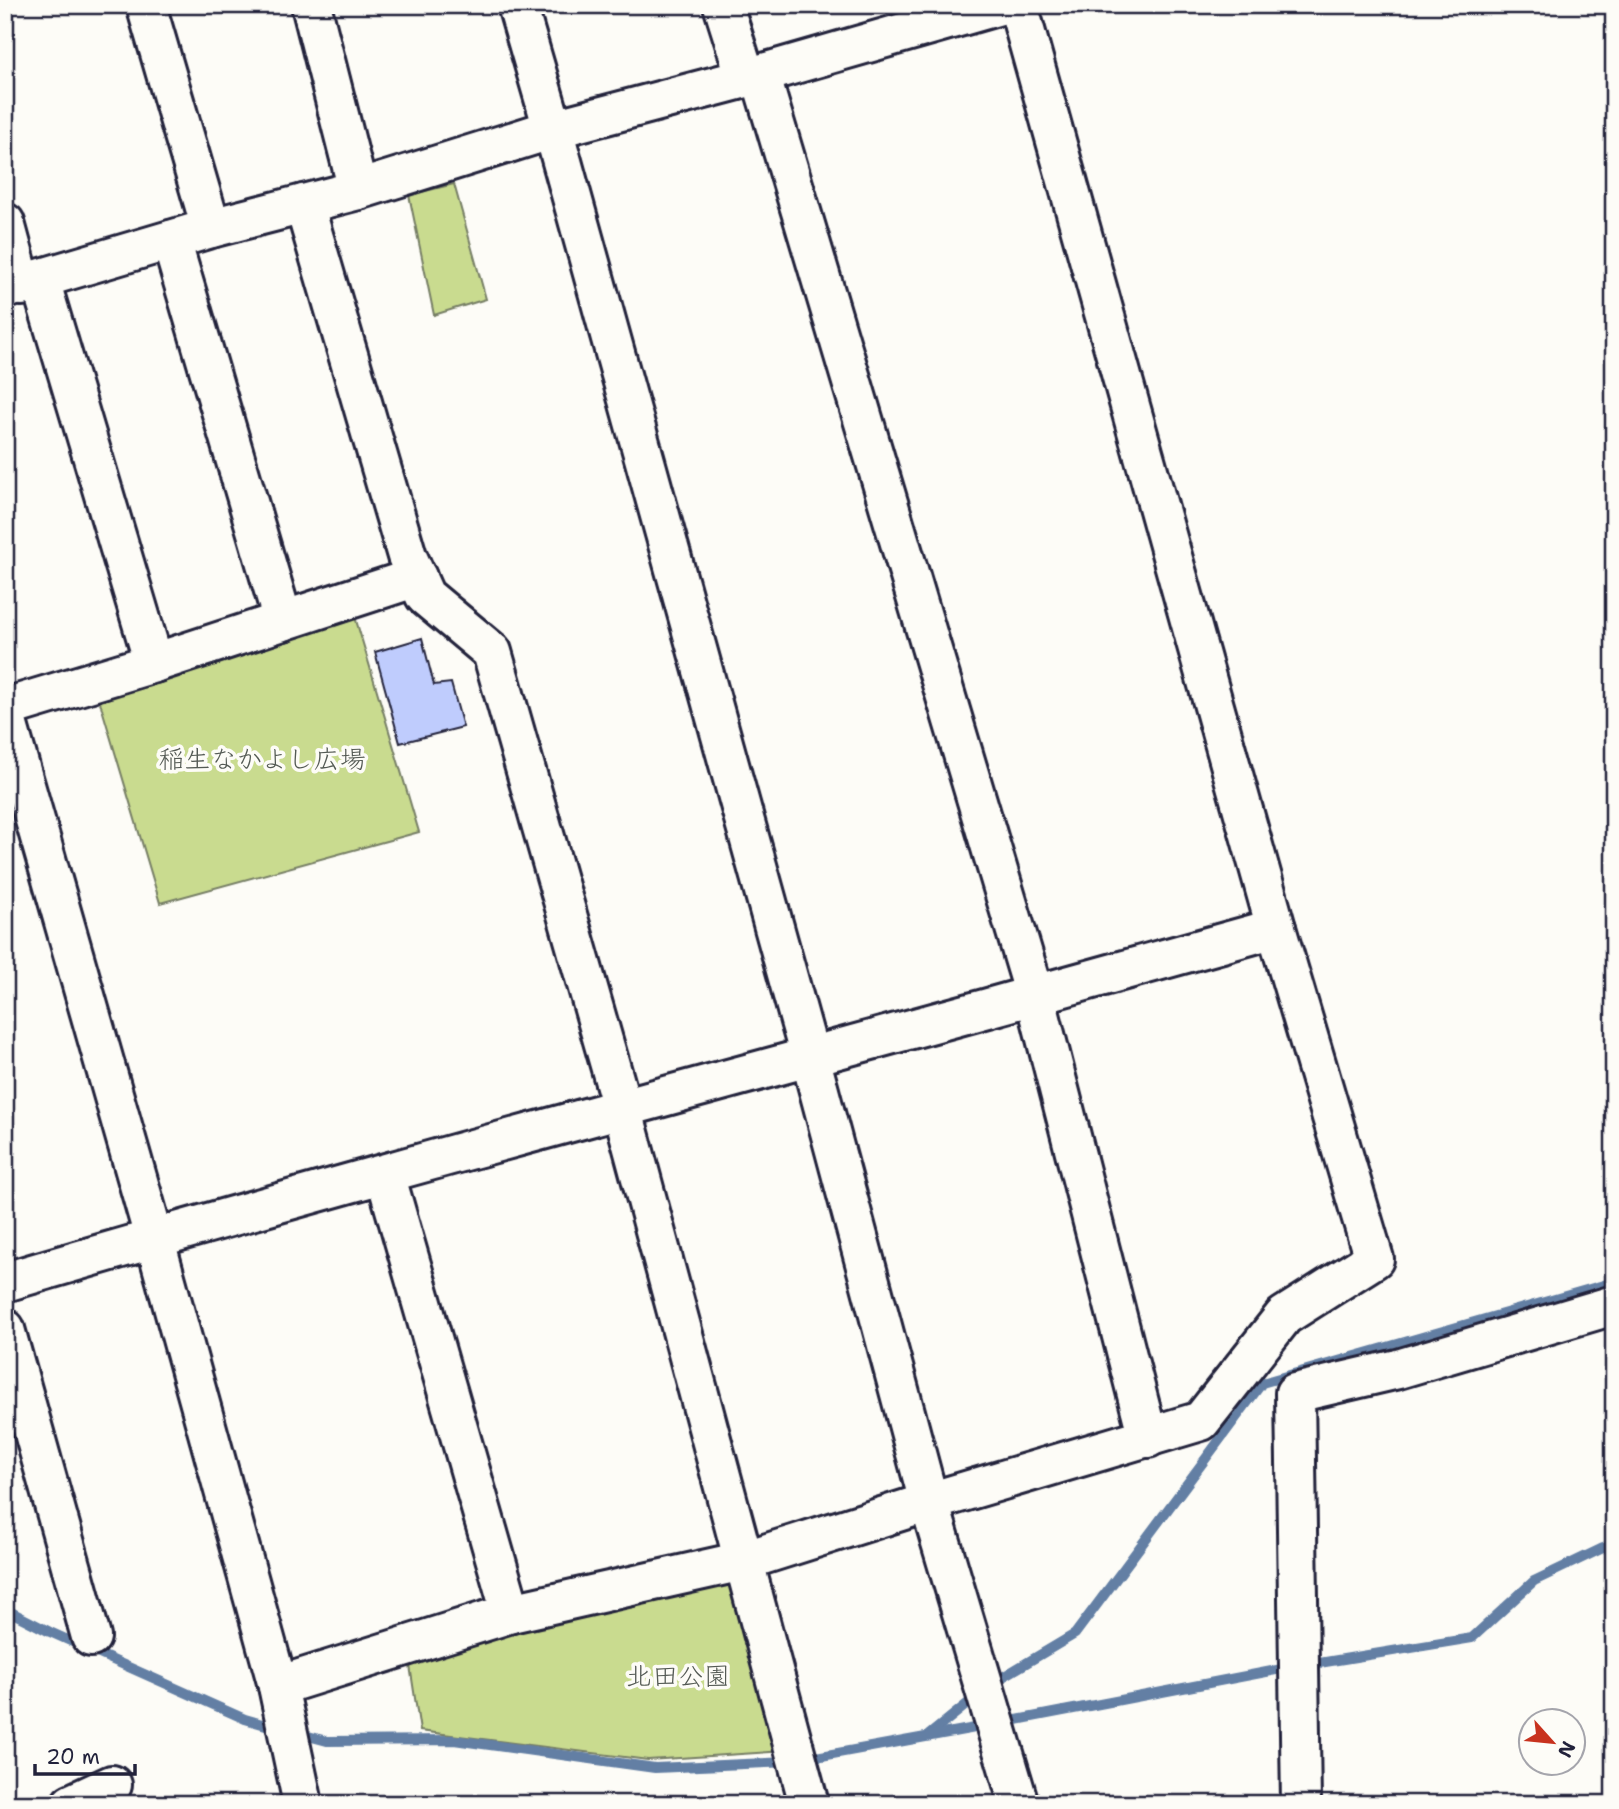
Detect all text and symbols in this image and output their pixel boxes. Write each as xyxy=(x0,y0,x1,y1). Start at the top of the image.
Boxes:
park label: 稲生なかよし広場 xyxy=(159,741,365,776)
park label: 北田公園 xyxy=(626,1658,730,1693)
north arrow xyxy=(1518,1708,1588,1778)
scale bar xyxy=(35,1732,135,1776)
text: N xyxy=(1552,1737,1581,1762)
text: 20 m xyxy=(46,1743,100,1771)

